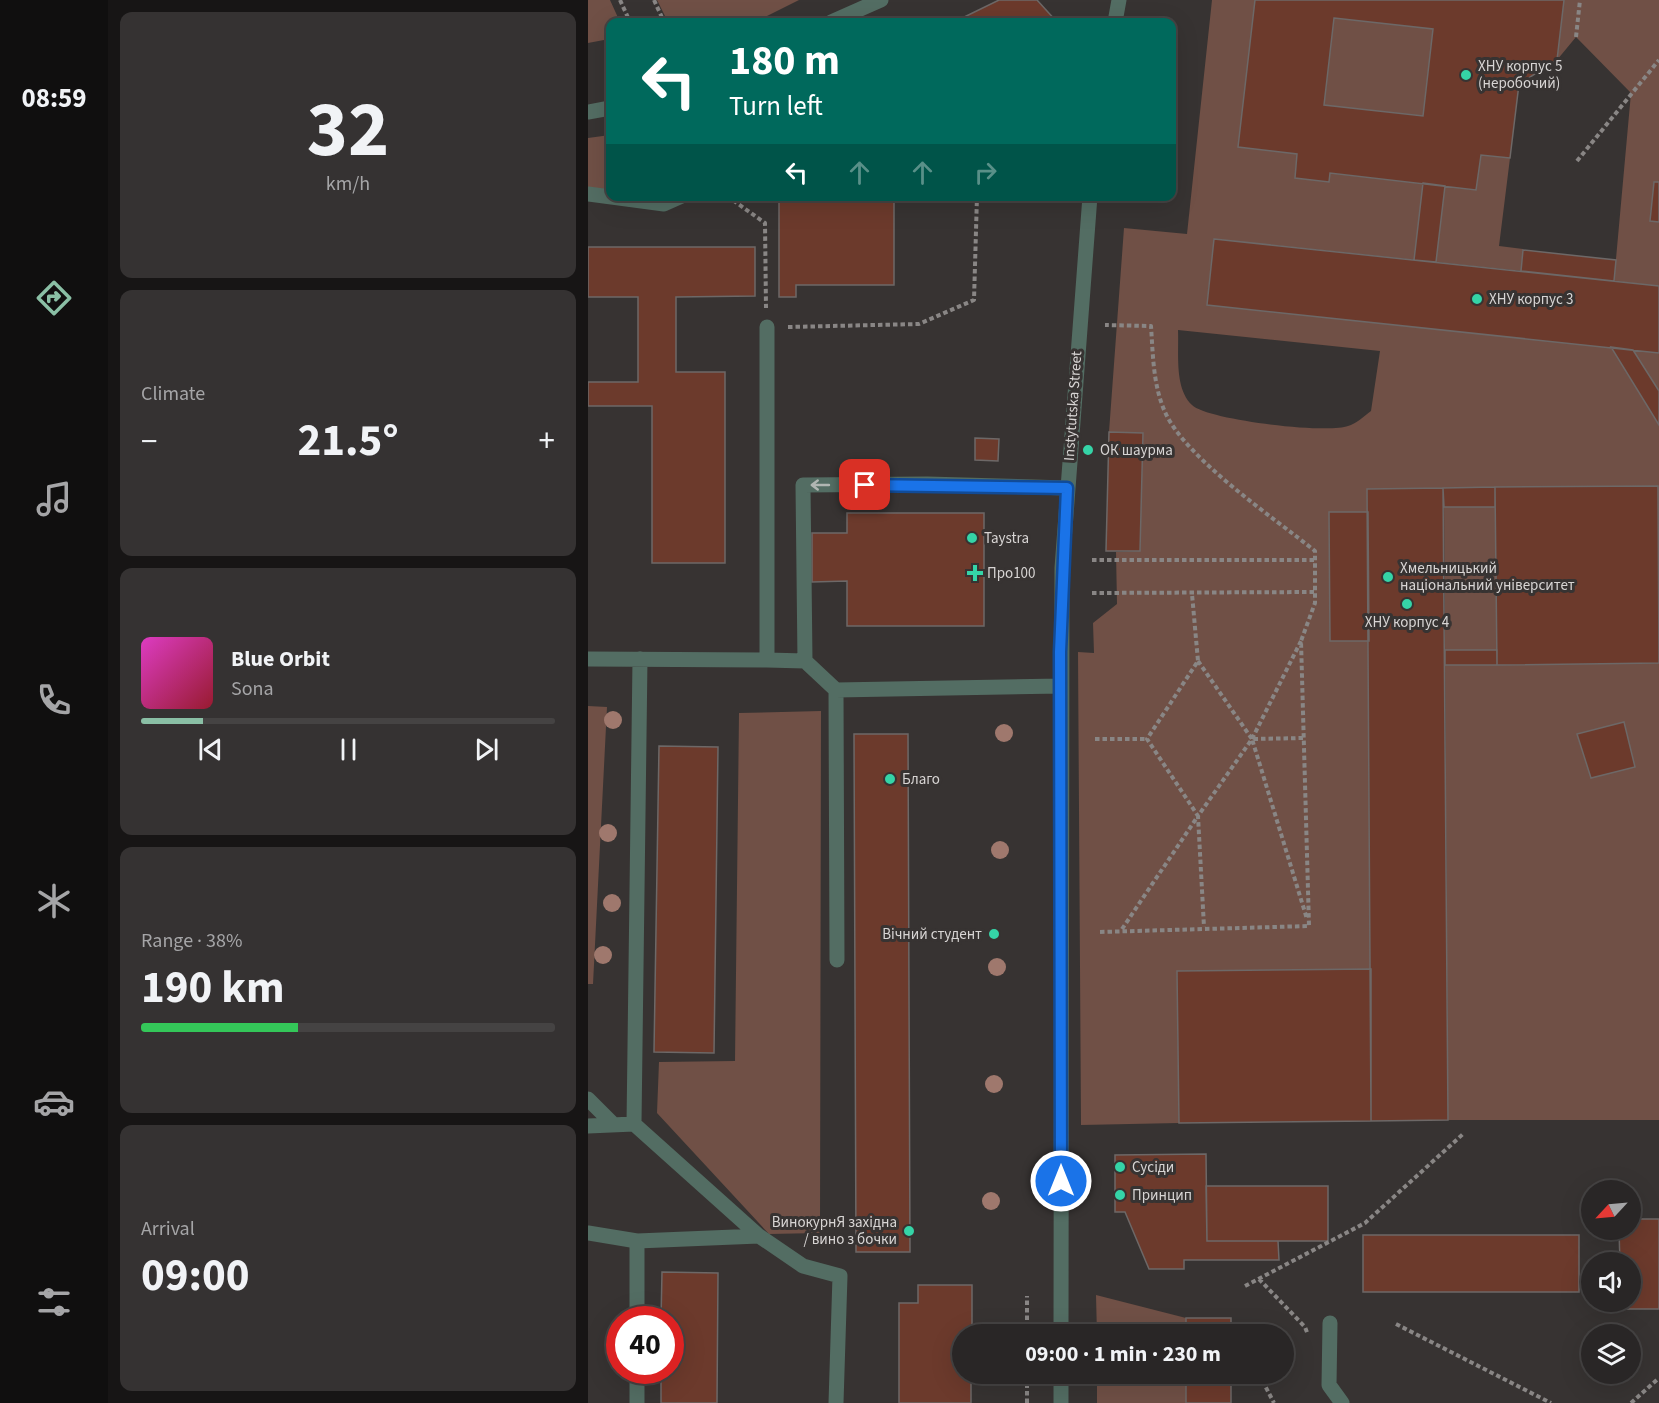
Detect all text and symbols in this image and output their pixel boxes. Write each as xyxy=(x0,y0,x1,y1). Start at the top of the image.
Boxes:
text: 180 m xyxy=(729,31,840,91)
icon: left xyxy=(630,42,708,120)
place label: ХНУ корпус 5 (неробочий) xyxy=(1478,56,1562,94)
marker: ХНУ корпус 5 (неробочий) xyxy=(1459,68,1473,82)
text: 32 xyxy=(307,75,389,186)
text: 08:59 xyxy=(21,79,87,118)
text: Turn left xyxy=(729,87,823,126)
icon: left xyxy=(780,156,813,189)
icon: ahead xyxy=(843,156,876,189)
icon: ahead xyxy=(906,156,939,189)
icon: right xyxy=(969,156,1002,189)
text: km/h xyxy=(326,170,370,198)
icon: directions xyxy=(33,277,75,319)
place label: ХНУ корпус 3 xyxy=(1489,289,1573,310)
marker: ХНУ корпус 3 xyxy=(1470,292,1484,306)
street label: Instytutska Street xyxy=(1059,350,1087,462)
text: Climate xyxy=(141,380,205,408)
text: 21.5° xyxy=(297,409,399,473)
text: − xyxy=(141,418,157,465)
text: + xyxy=(539,418,555,465)
place label: ОК шаурма xyxy=(1100,440,1173,461)
marker: ОК шаурма xyxy=(1081,443,1095,457)
pin xyxy=(839,459,890,510)
icon: arrive xyxy=(848,468,881,501)
icon: music xyxy=(33,478,75,520)
one-way arrow xyxy=(810,479,830,491)
place label: Taystra xyxy=(984,528,1029,549)
marker: Taystra xyxy=(965,531,979,545)
place label: Хмельницький національний університет xyxy=(1400,558,1575,596)
place label: Про100 xyxy=(987,563,1036,584)
marker: Про100 xyxy=(968,566,982,580)
marker: Хмельницький національний університет xyxy=(1381,570,1395,584)
marker: ХНУ корпус 4 xyxy=(1400,597,1414,611)
place label: ХНУ корпус 4 xyxy=(1365,612,1450,633)
text: Blue Orbit xyxy=(231,643,330,675)
text: Sona xyxy=(231,675,274,703)
icon: phone xyxy=(33,679,75,721)
icon: previous xyxy=(194,733,227,766)
icon: pause xyxy=(332,733,365,766)
icon: next xyxy=(470,733,503,766)
place label: Благо xyxy=(902,769,940,790)
marker: Благо xyxy=(883,772,897,786)
icon: climate xyxy=(33,880,75,922)
place label: Вічний студент xyxy=(882,924,982,945)
text: Range · 38% xyxy=(141,927,242,955)
marker: Вічний студент xyxy=(987,927,1001,941)
text: 190 km xyxy=(141,956,285,1020)
icon: car xyxy=(33,1081,75,1123)
position arrow xyxy=(1029,1149,1093,1213)
place label: Сусіди xyxy=(1132,1157,1174,1178)
marker: Сусіди xyxy=(1113,1160,1127,1174)
north arrow xyxy=(1581,1180,1641,1240)
map controls xyxy=(1581,1180,1641,1384)
place label: Принцип xyxy=(1132,1185,1192,1206)
marker: Принцип xyxy=(1113,1188,1127,1202)
place label: ВинокурнЯ західна / вино з бочки xyxy=(772,1212,897,1250)
text: Arrival xyxy=(141,1215,195,1243)
marker: ВинокурнЯ західна / вино з бочки xyxy=(902,1224,916,1238)
text: 09:00 xyxy=(141,1244,250,1308)
button: sound xyxy=(1581,1252,1641,1312)
icon: filters xyxy=(33,1281,75,1323)
speed limit sign: 40 xyxy=(606,1306,684,1384)
button: layers xyxy=(1581,1324,1641,1384)
text: 09:00 · 1 min · 230 m xyxy=(1025,1338,1221,1370)

